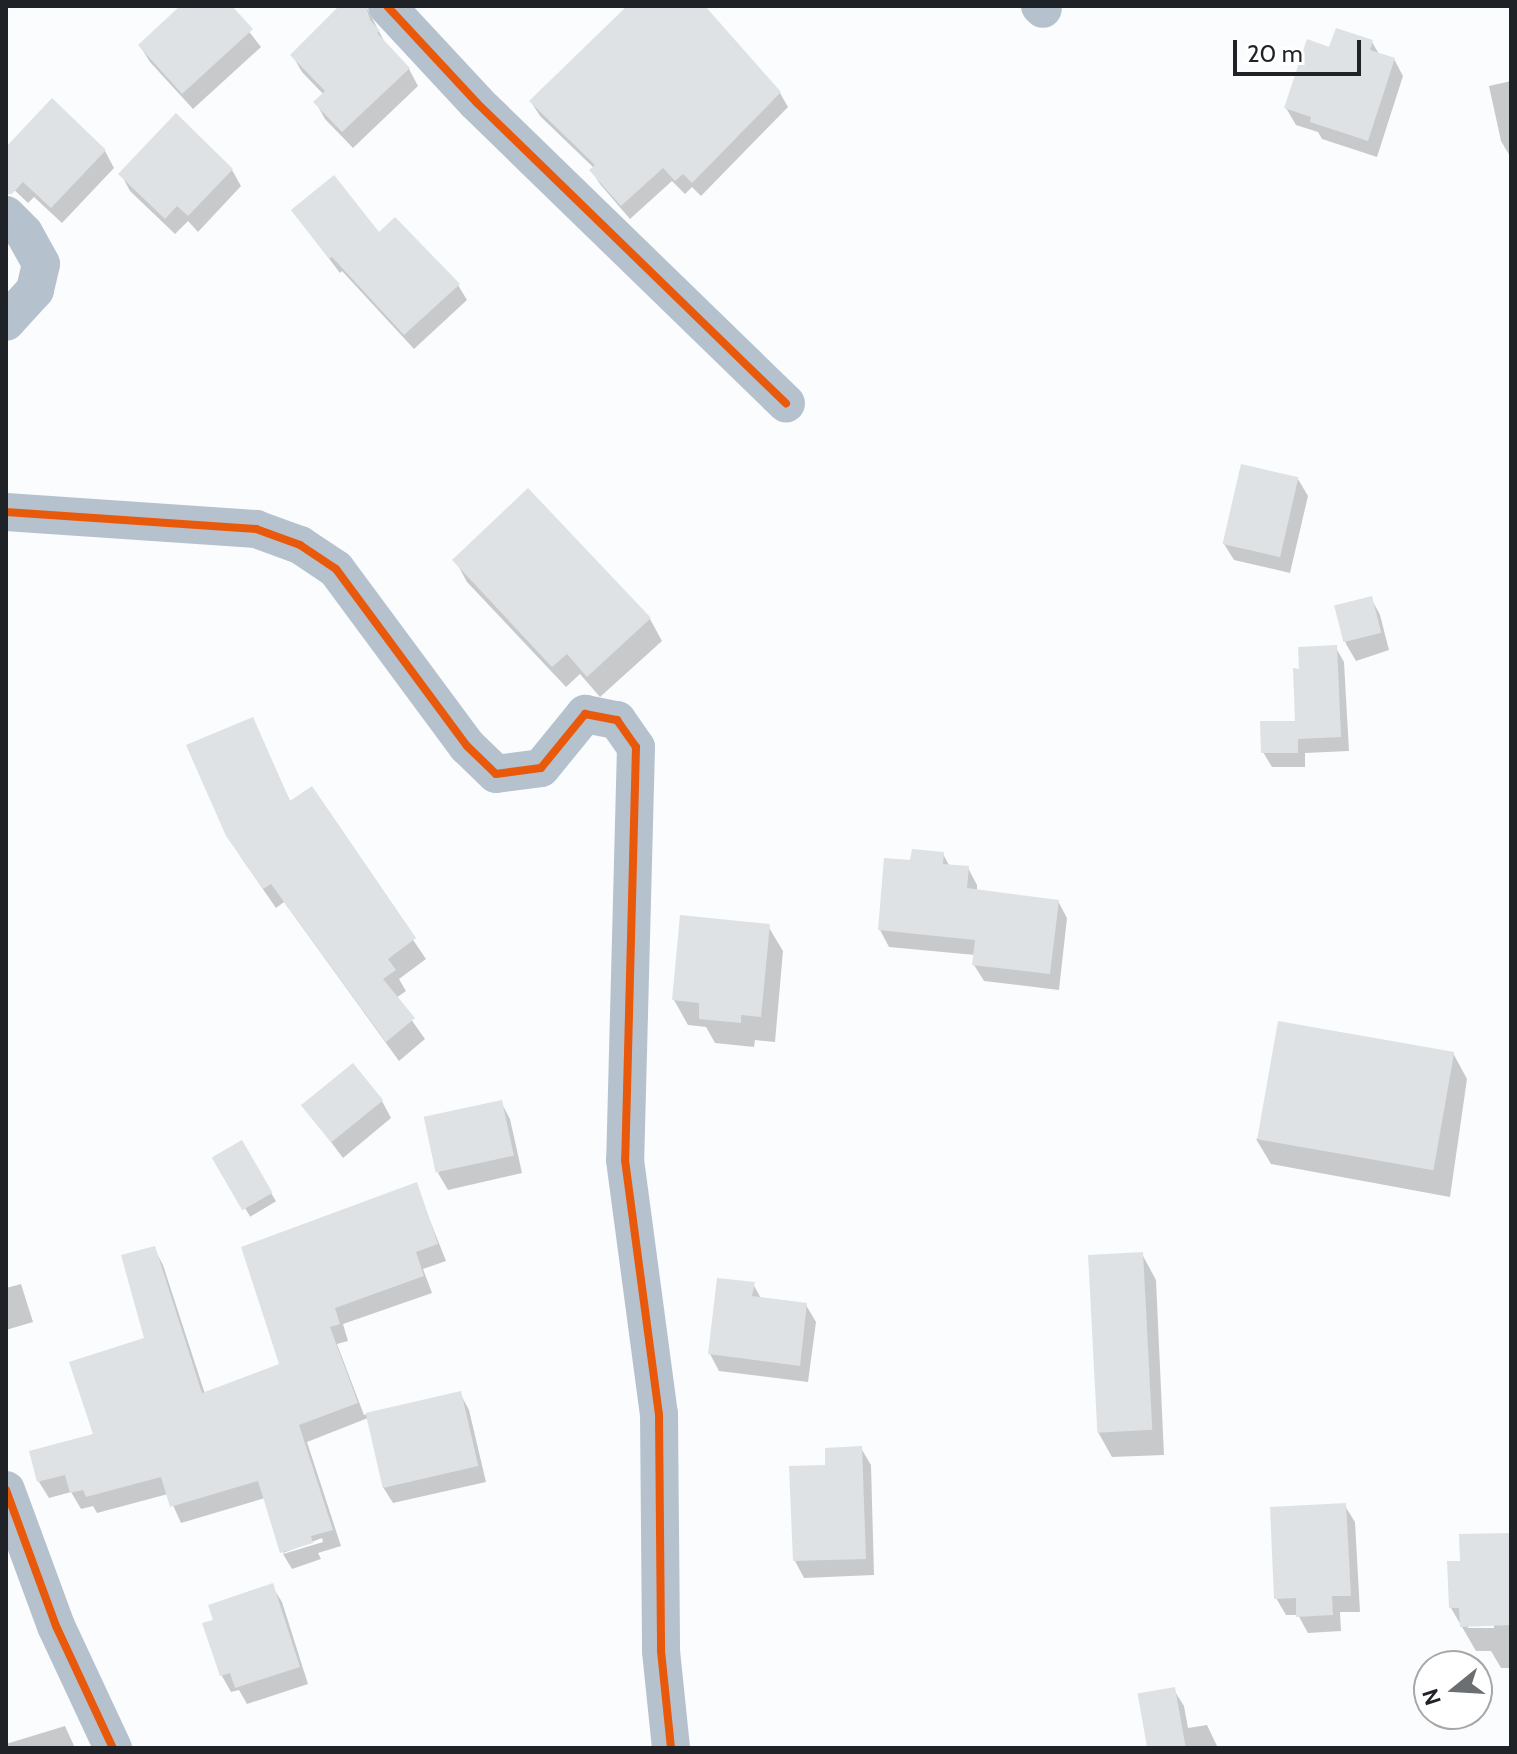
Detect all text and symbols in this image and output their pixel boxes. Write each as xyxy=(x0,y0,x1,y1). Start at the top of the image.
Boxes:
scale bar xyxy=(1237,24,1365,74)
text: 20 m xyxy=(1247,39,1303,68)
north arrow xyxy=(1413,1650,1493,1730)
text: N xyxy=(1416,1685,1447,1709)

